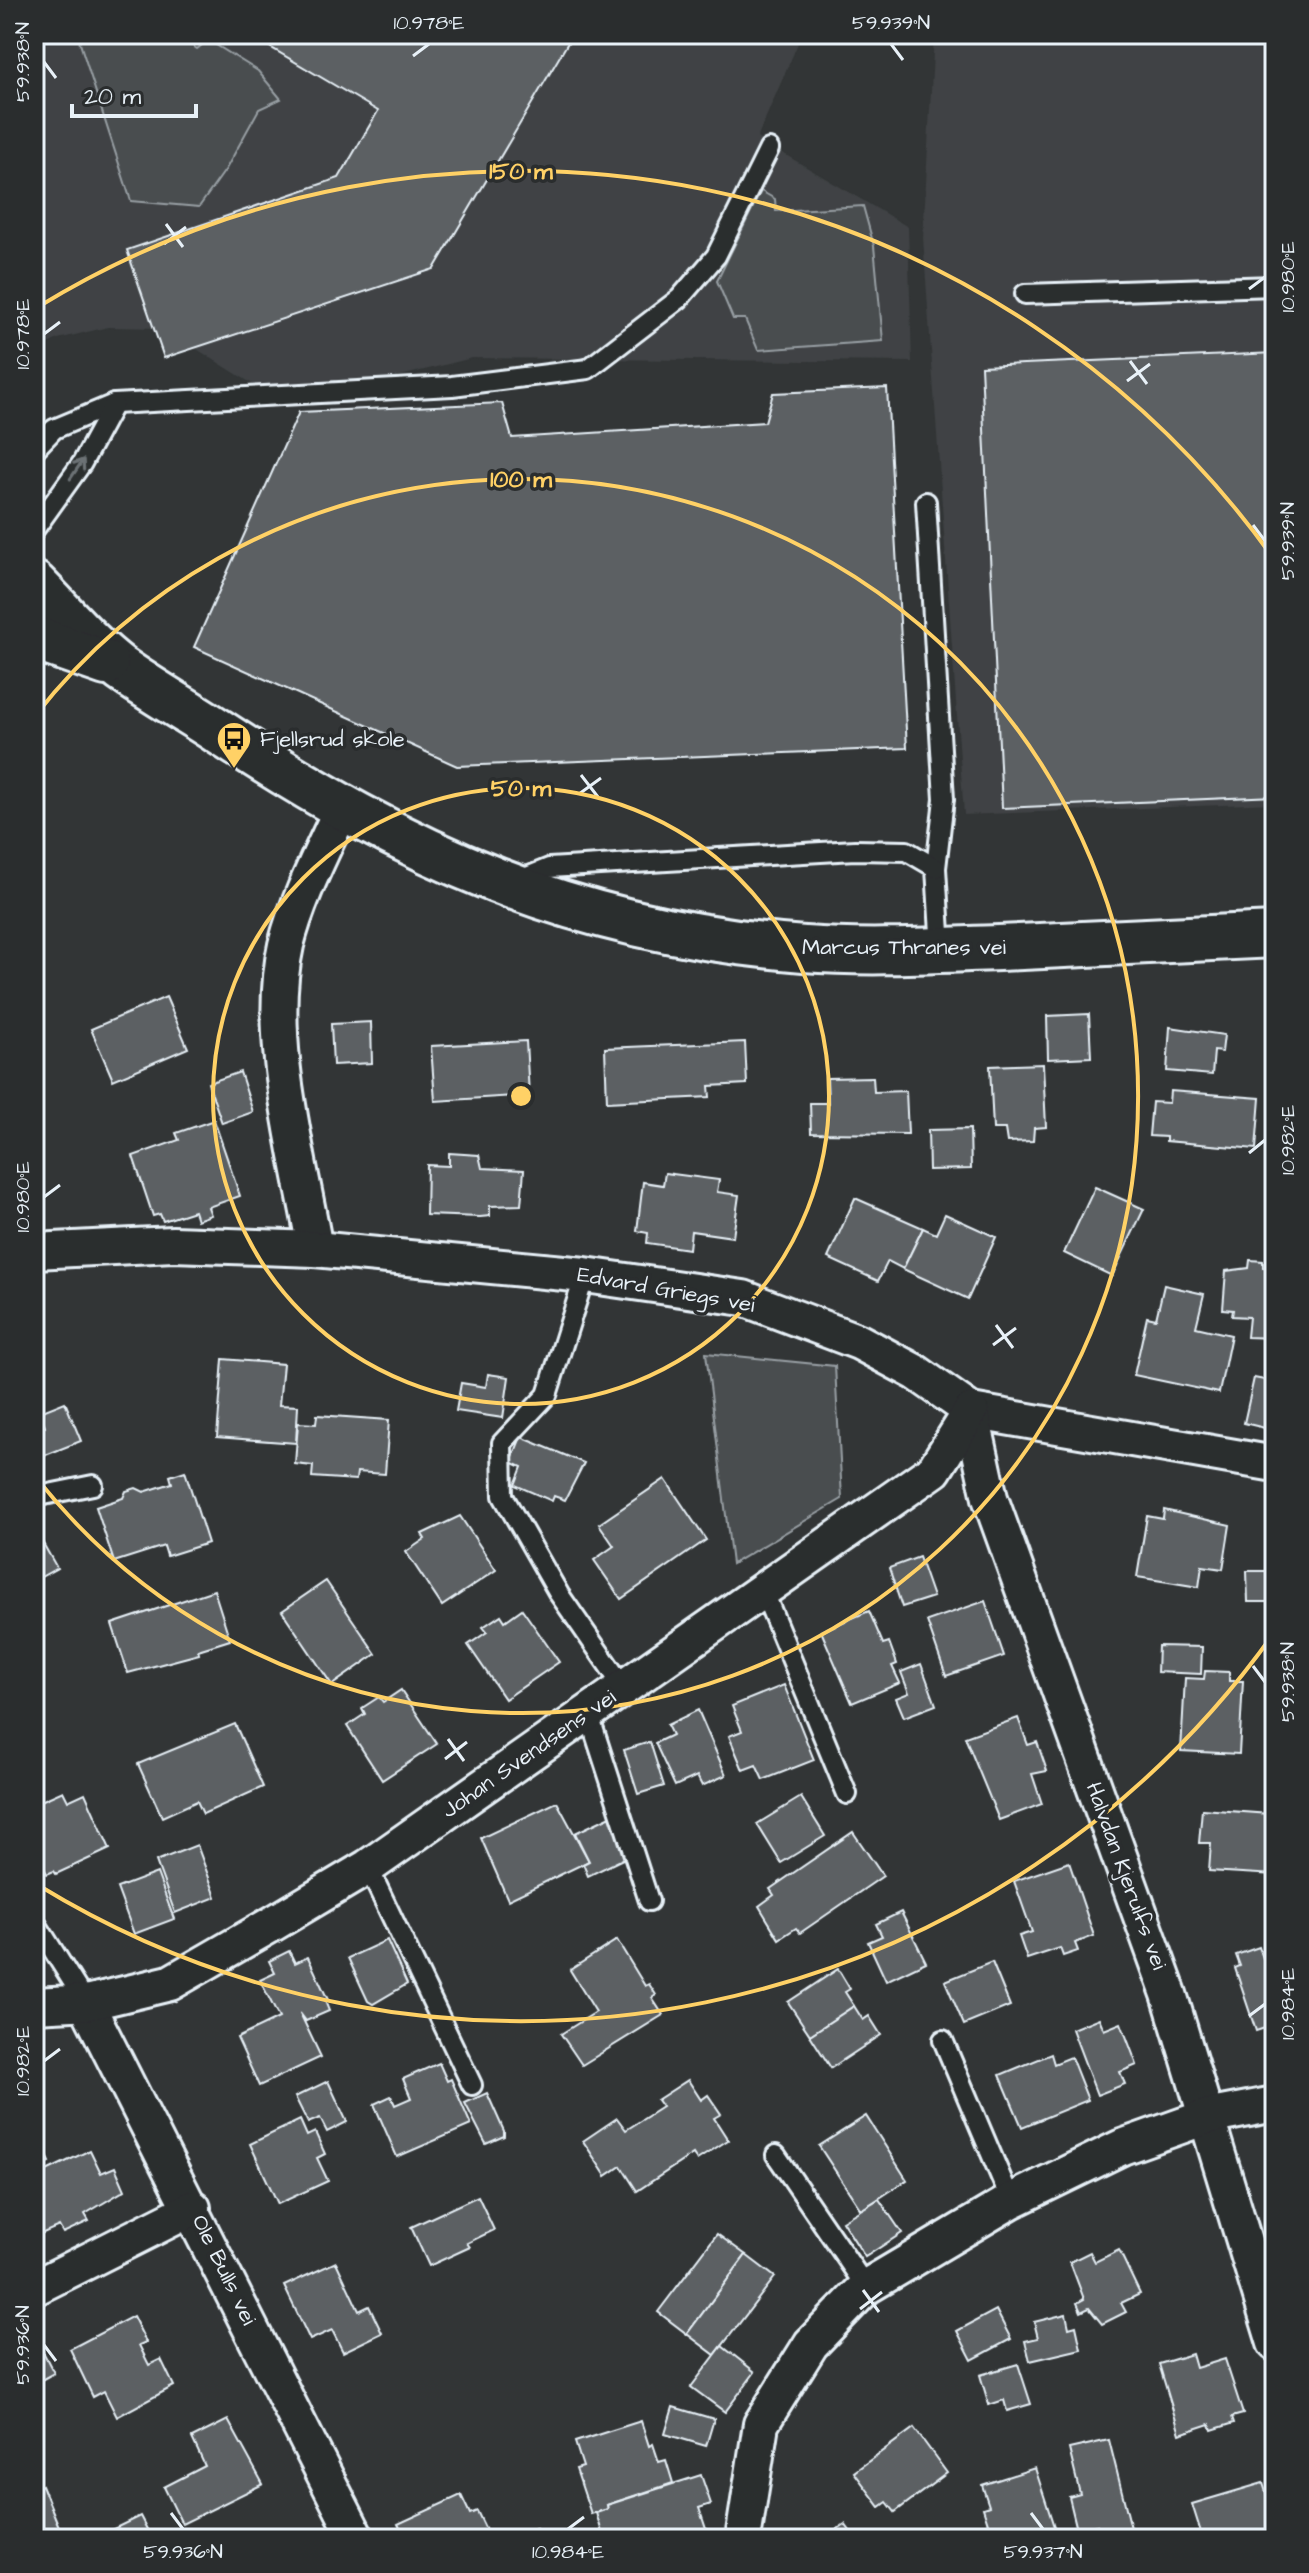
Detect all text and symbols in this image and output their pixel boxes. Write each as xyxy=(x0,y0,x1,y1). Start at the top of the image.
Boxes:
text: 10.978°E xyxy=(394,9,465,37)
text: 59.939°N xyxy=(852,9,930,37)
text: 59.938°N xyxy=(9,22,37,102)
scale bar xyxy=(72,68,196,118)
text: 20 m xyxy=(84,80,141,114)
text: 150 m xyxy=(489,155,553,189)
text: 10.980°E xyxy=(1274,241,1302,313)
text: 10.978°E xyxy=(9,298,37,369)
one-way arrow xyxy=(69,459,85,481)
text: 100 m xyxy=(490,463,552,497)
text: 59.939°N xyxy=(1274,502,1302,580)
bus stop icon: Fjellsrud skole xyxy=(215,720,253,770)
place label: Fjellsrud skole xyxy=(260,724,405,755)
text: 50 m xyxy=(491,772,552,806)
street label: Marcus Thranes vei xyxy=(802,932,1006,963)
centre of rings xyxy=(507,1082,535,1110)
text: 10.982°E xyxy=(1274,1105,1302,1175)
text: 10.980°E xyxy=(9,1161,37,1233)
street label: Edvard Griegs vei xyxy=(575,1259,757,1322)
text: 59.938°N xyxy=(1274,1642,1302,1722)
street label: Johan Svendsens vei xyxy=(436,1682,622,1826)
street label: Halvdan Kjerulfs vei xyxy=(1078,1778,1174,1974)
text: 10.984°E xyxy=(1274,1968,1302,2040)
text: 10.982°E xyxy=(9,2026,37,2096)
street label: Ole Bulls vei xyxy=(184,2210,264,2330)
text: 59.936°N xyxy=(9,2305,37,2385)
text: 59.936°N xyxy=(143,2538,223,2566)
text: 10.984°E xyxy=(532,2538,604,2566)
text: 59.937°N xyxy=(1003,2538,1083,2566)

